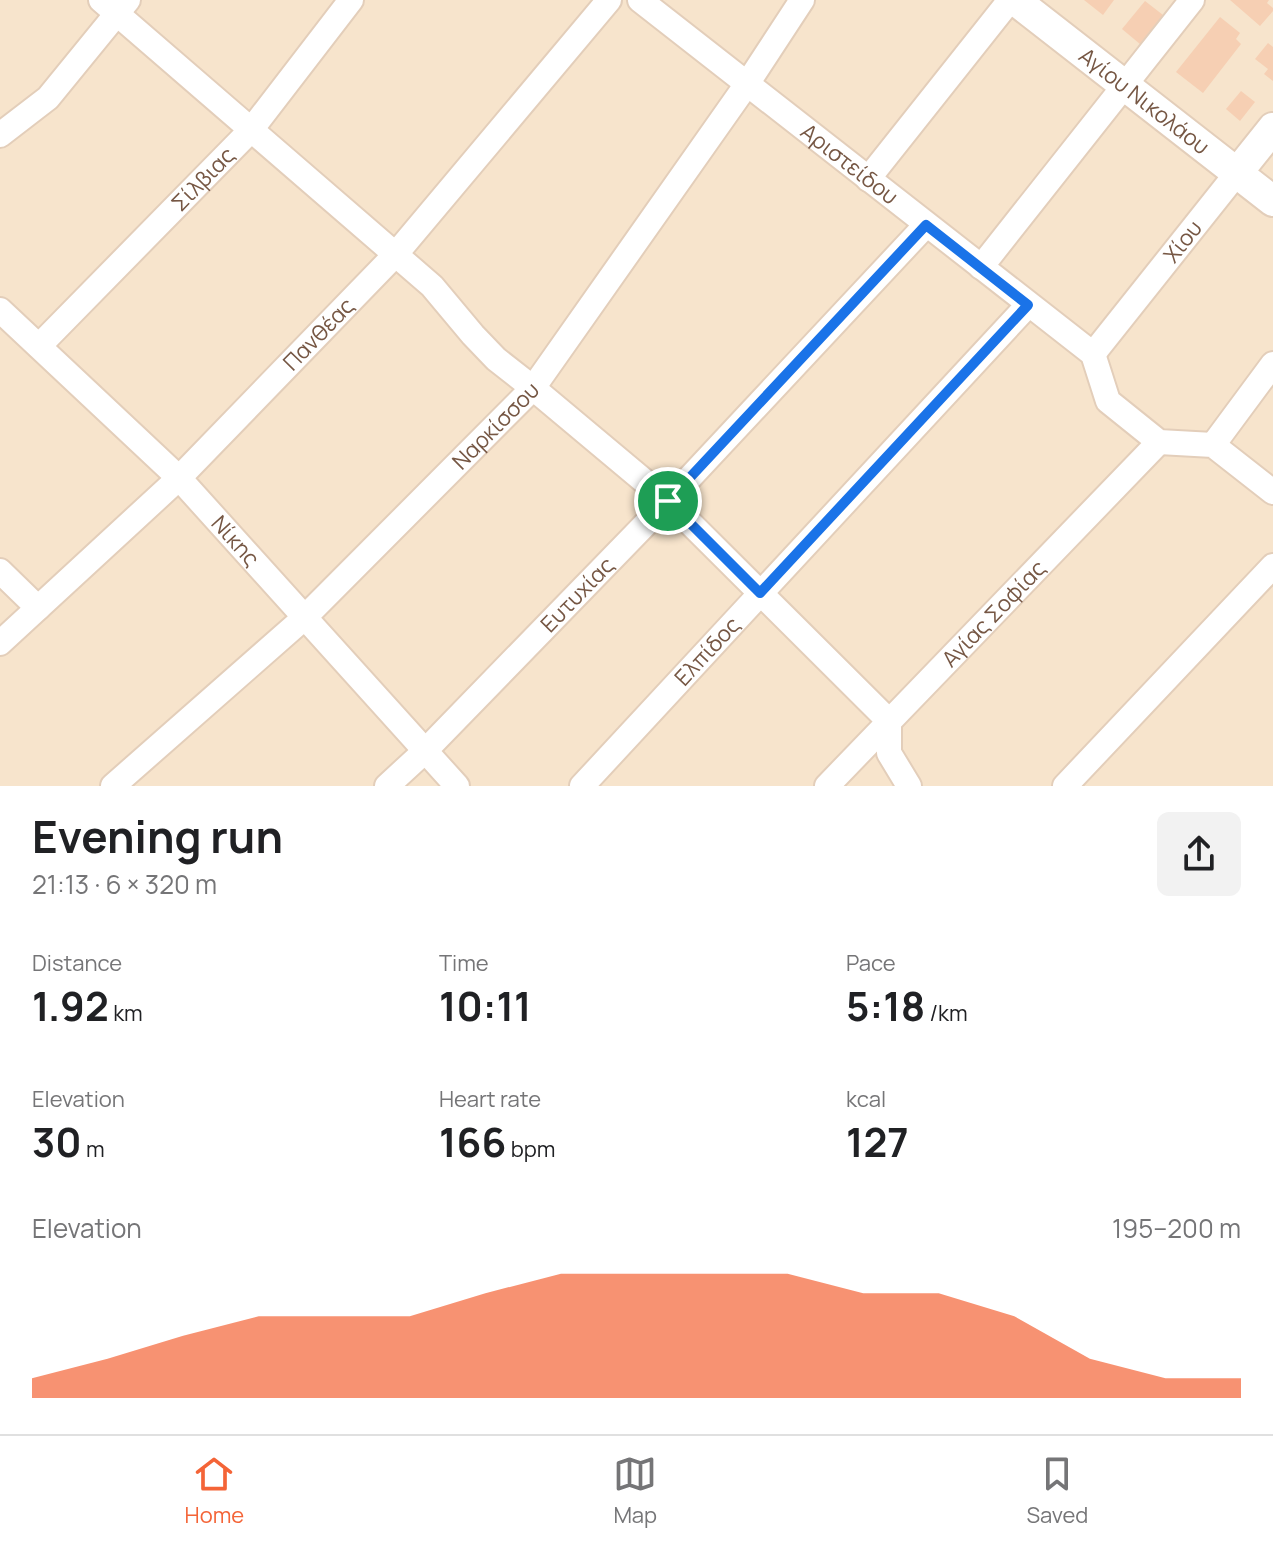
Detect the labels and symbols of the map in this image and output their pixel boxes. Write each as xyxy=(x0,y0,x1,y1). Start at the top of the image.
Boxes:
street label: Αγίου Νικολάου xyxy=(1073,41,1216,161)
street label: Αριστείδου xyxy=(795,116,904,211)
street label: Σίλβιας xyxy=(165,140,241,218)
street label: Χίου xyxy=(1156,214,1209,269)
street label: Πανθέας xyxy=(276,291,361,377)
street label: Ναρκίσσου xyxy=(445,375,546,476)
pin xyxy=(634,467,702,535)
street label: Νίκης xyxy=(205,509,267,573)
street label: Ευτυχίας xyxy=(534,550,621,639)
street label: Αγίας Σοφίας xyxy=(935,553,1052,673)
street label: Ελπίδος xyxy=(668,610,747,692)

